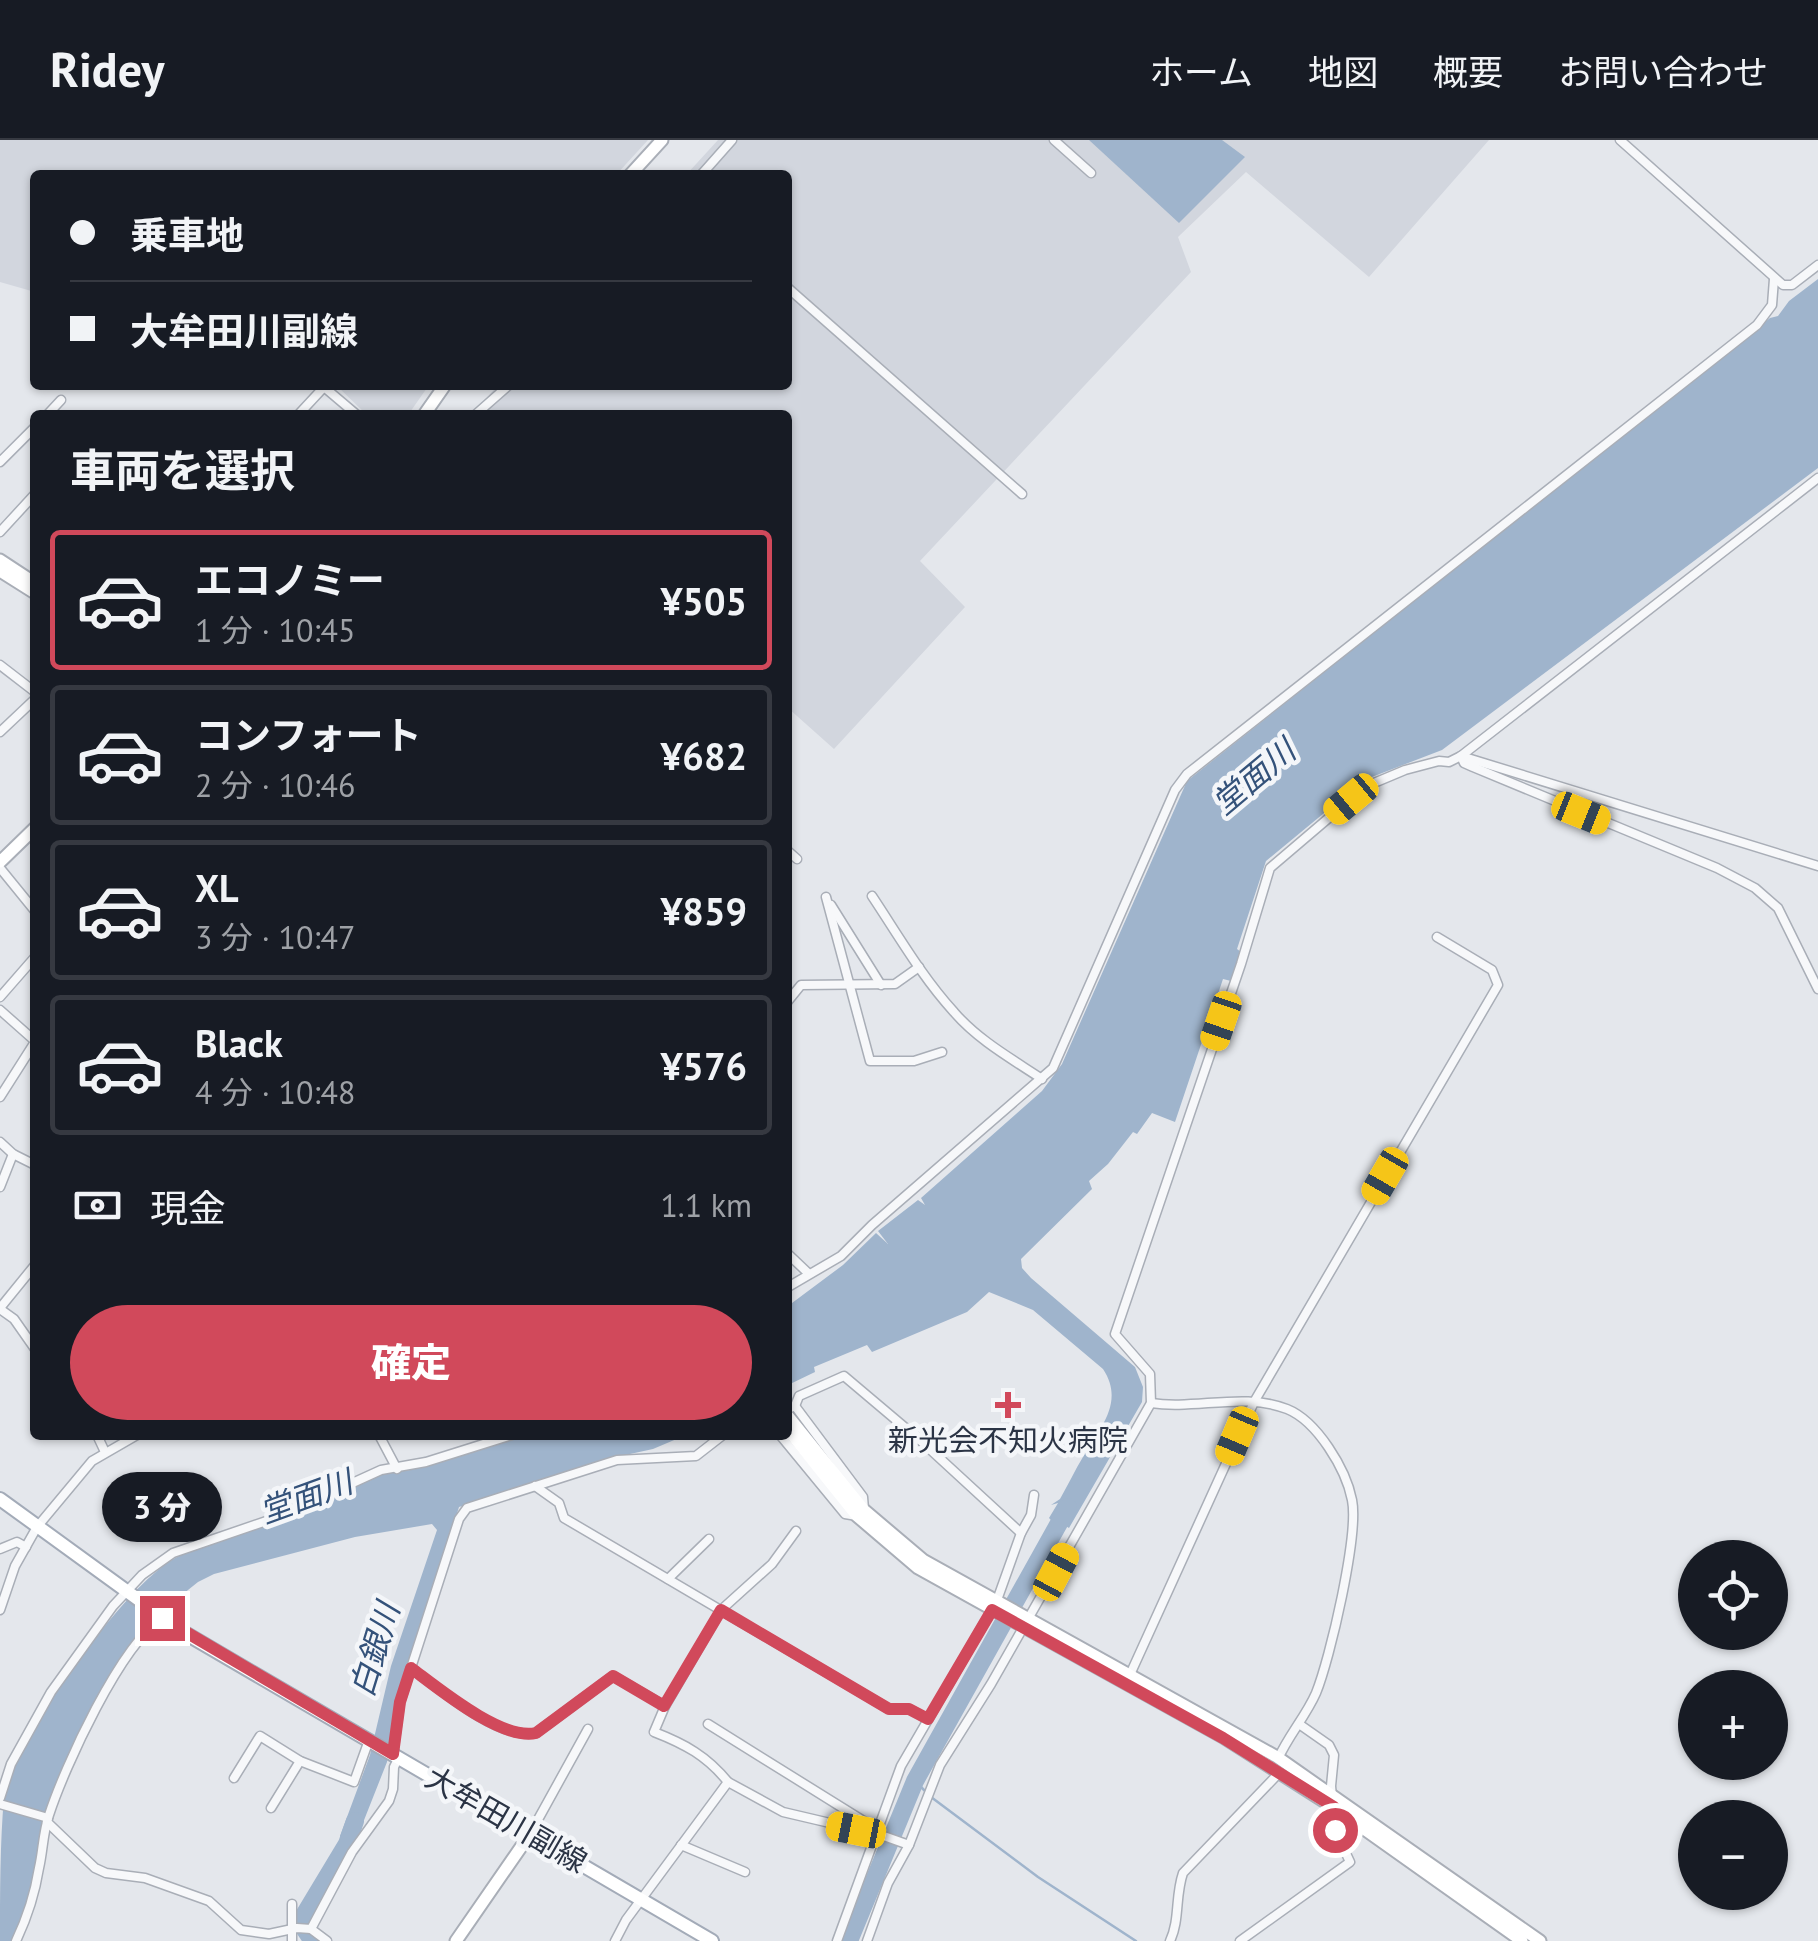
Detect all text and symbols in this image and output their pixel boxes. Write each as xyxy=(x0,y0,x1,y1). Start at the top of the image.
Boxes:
text: Ridey xyxy=(50,38,164,100)
text: ホーム xyxy=(1149,49,1253,95)
text: 地図 xyxy=(1308,49,1378,95)
text: 概要 xyxy=(1433,49,1503,95)
text: お問い合わせ xyxy=(1558,49,1768,95)
text: 乗車地 xyxy=(130,210,244,259)
text: 大牟田川副線 xyxy=(130,306,358,355)
text: 車両を選択 xyxy=(70,441,295,499)
icon: car xyxy=(75,555,165,645)
text: エコノミー xyxy=(195,555,385,604)
text: ¥505 xyxy=(661,576,747,625)
text: 1 分 · 10:45 xyxy=(195,609,355,651)
icon: car xyxy=(75,710,165,800)
text: コンフォート xyxy=(195,710,422,759)
water label: 堂面川 xyxy=(1203,727,1306,823)
text: ¥682 xyxy=(661,731,747,780)
text: 2 分 · 10:46 xyxy=(195,764,355,806)
car xyxy=(1318,768,1384,830)
car xyxy=(1548,788,1614,838)
text: XL xyxy=(195,863,239,912)
icon: car xyxy=(75,865,165,955)
text: ¥859 xyxy=(661,886,747,935)
text: 3 分 · 10:47 xyxy=(195,916,355,958)
car xyxy=(1197,988,1245,1054)
text: Black xyxy=(195,1018,283,1067)
icon: car xyxy=(75,1020,165,1110)
text: ¥576 xyxy=(661,1041,747,1090)
text: 4 分 · 10:48 xyxy=(195,1071,355,1113)
car xyxy=(1357,1143,1413,1209)
icon: cash xyxy=(70,1178,125,1233)
text: 現金 xyxy=(150,1183,226,1232)
text: 1.1 km xyxy=(660,1184,752,1226)
button: 確定 xyxy=(70,1305,752,1420)
marker: 新光会不知火病院 xyxy=(995,1392,1021,1418)
car xyxy=(1211,1403,1263,1469)
place label: 新光会不知火病院 xyxy=(888,1420,1128,1459)
water label: 堂面川 xyxy=(253,1459,361,1532)
callout: 3 分 xyxy=(102,1473,222,1543)
text: 3 分 xyxy=(133,1486,191,1528)
car xyxy=(1029,1538,1083,1606)
map controls xyxy=(1678,1540,1788,1910)
button: locate xyxy=(1678,1540,1788,1650)
water label: 白銀川 xyxy=(340,1595,409,1702)
route end xyxy=(140,1596,185,1641)
button: + xyxy=(1678,1670,1788,1780)
street label: 大牟田川副線 xyxy=(419,1757,594,1881)
button: − xyxy=(1678,1800,1788,1910)
route start xyxy=(1313,1808,1358,1853)
car xyxy=(824,1810,888,1850)

